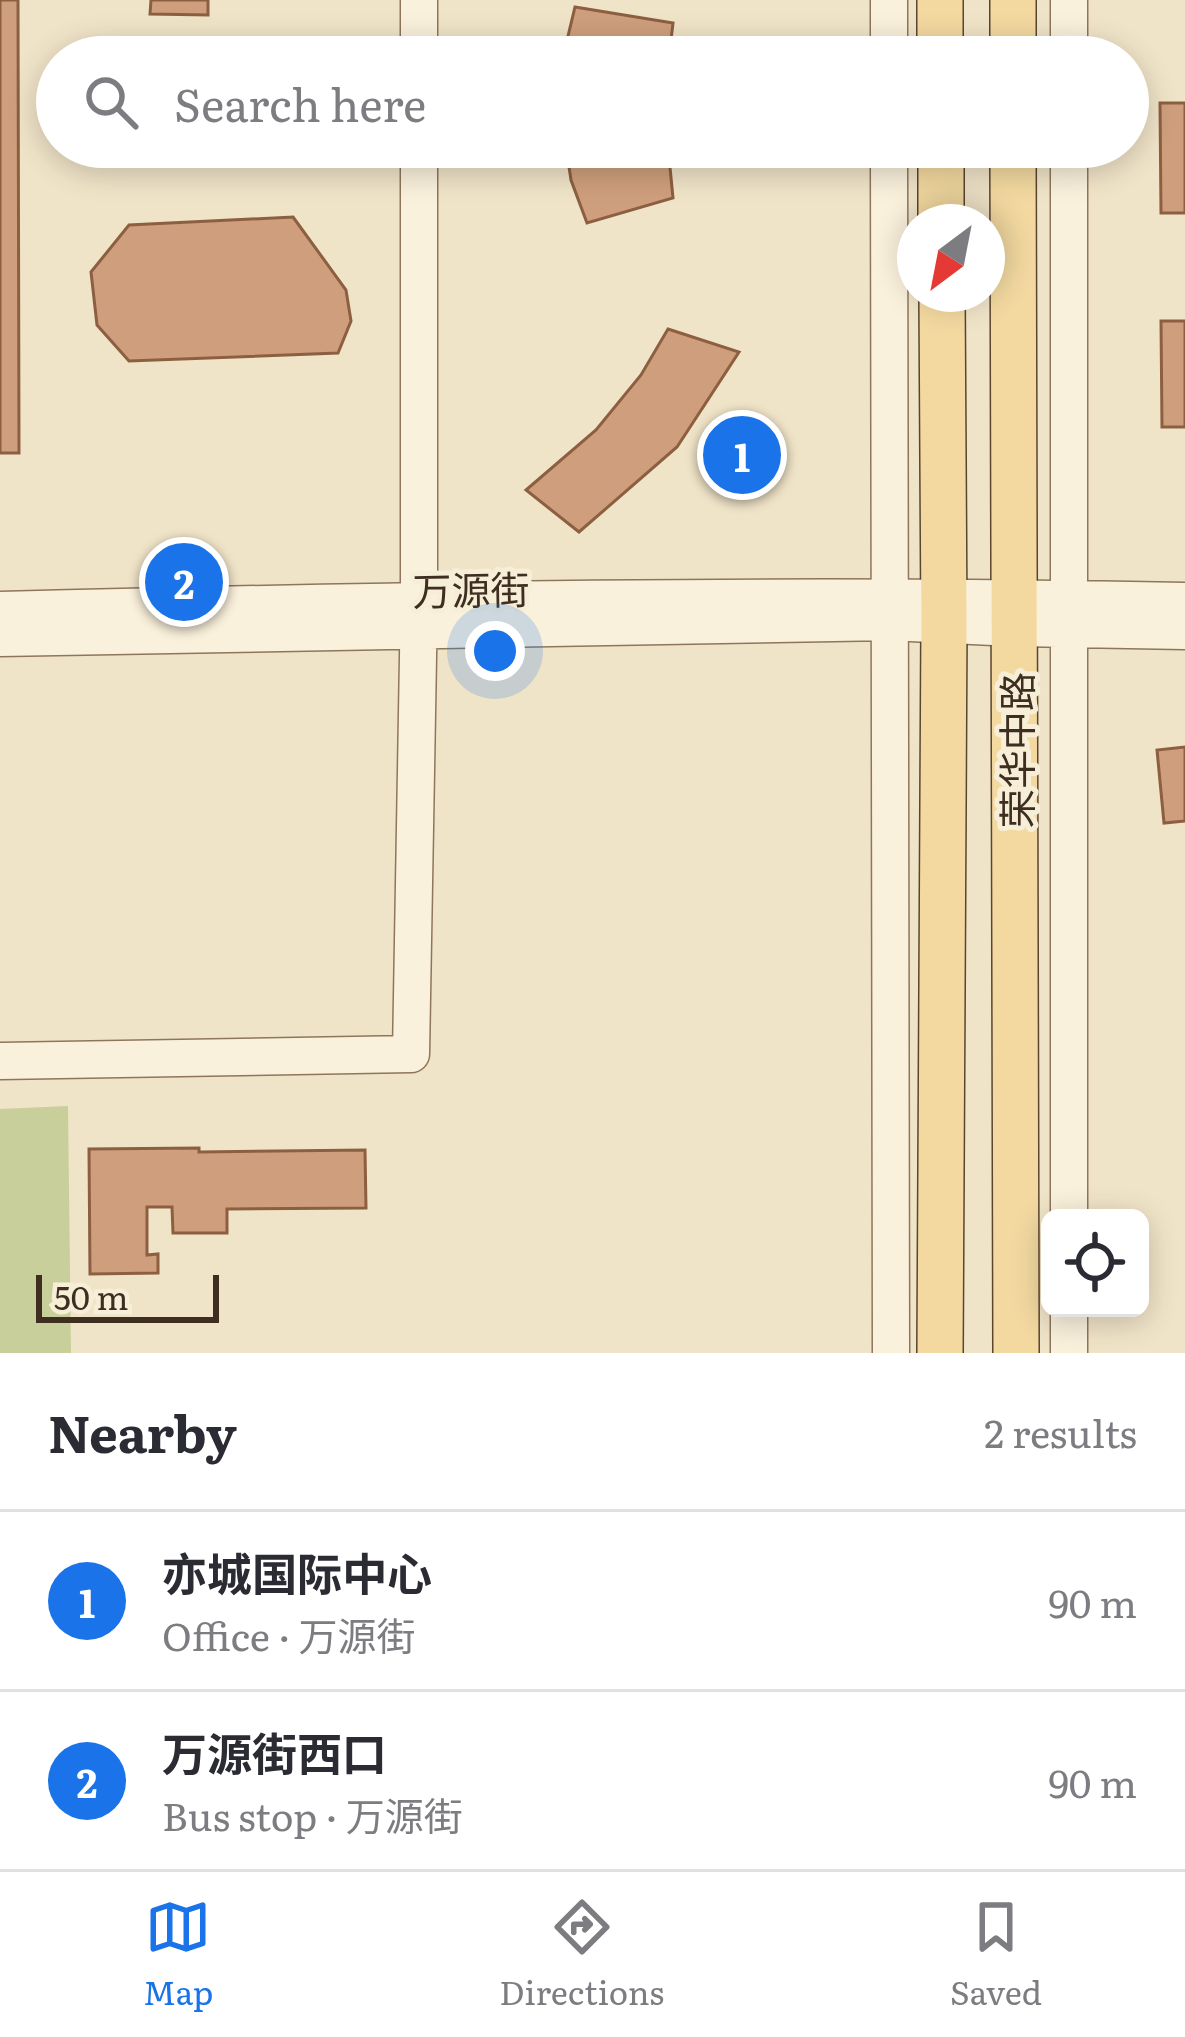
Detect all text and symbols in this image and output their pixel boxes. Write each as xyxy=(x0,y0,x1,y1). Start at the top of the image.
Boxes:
search box xyxy=(36,36,1149,168)
icon: search xyxy=(78,69,144,135)
text: Search here xyxy=(174,69,426,136)
north arrow xyxy=(897,204,1005,312)
pin: 1 xyxy=(703,410,781,500)
pin: 2 xyxy=(145,537,223,627)
street label: 万源街 xyxy=(412,558,530,618)
your location xyxy=(465,621,525,681)
street label: 荣华中路 xyxy=(986,672,1044,828)
map controls xyxy=(1041,1209,1149,1317)
button: locate xyxy=(1041,1209,1149,1317)
scale bar xyxy=(36,1269,219,1322)
text: 50 m xyxy=(54,1271,128,1320)
text: Nearby xyxy=(48,1393,237,1469)
text: 2 results xyxy=(984,1402,1137,1460)
text: 亦城国际中心 xyxy=(162,1538,432,1605)
text: 1 xyxy=(79,1572,95,1630)
text: 90 m xyxy=(1048,1572,1137,1630)
text: Office · 万源街 xyxy=(162,1605,416,1663)
text: 万源街西口 xyxy=(162,1718,387,1785)
text: 2 xyxy=(77,1752,97,1810)
text: 90 m xyxy=(1048,1752,1137,1810)
text: Bus stop · 万源街 xyxy=(162,1785,463,1843)
tab: Map xyxy=(143,1894,213,2015)
tab: Directions xyxy=(499,1894,664,2015)
tab: Saved xyxy=(950,1894,1042,2015)

